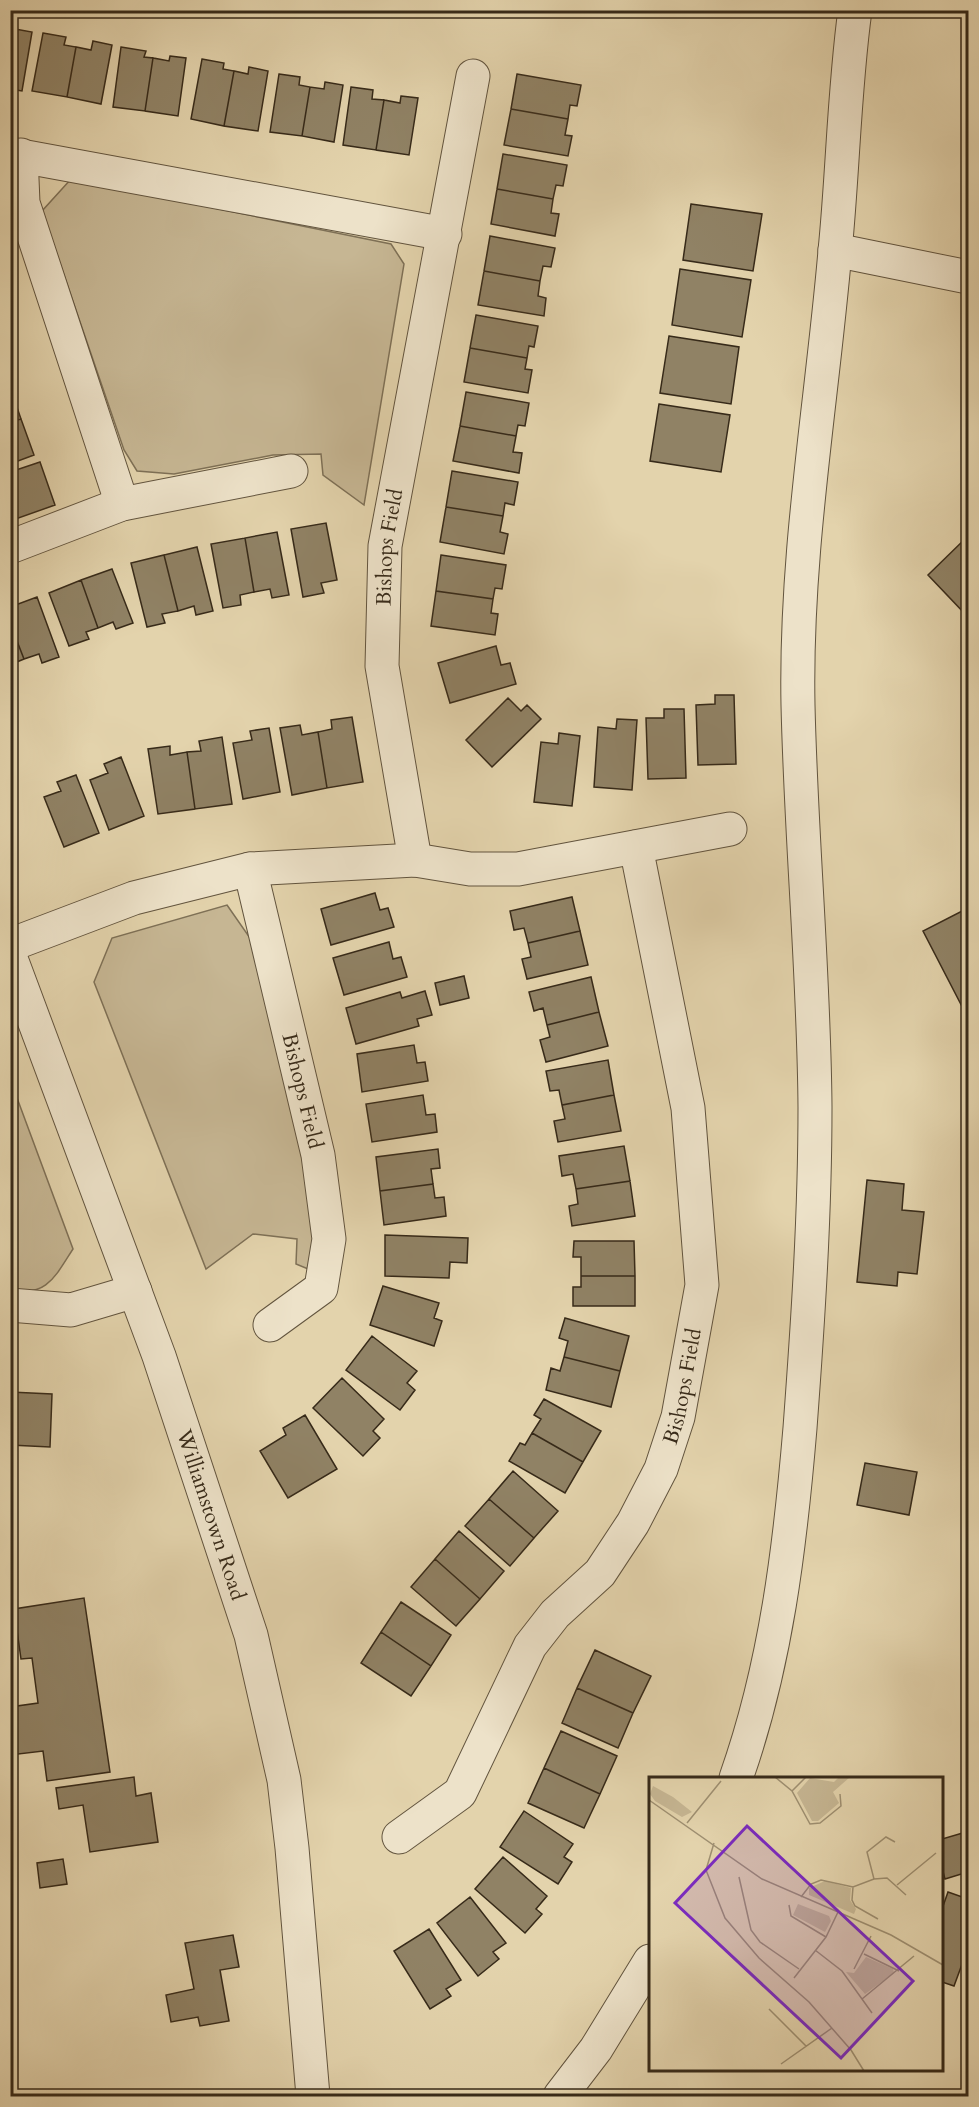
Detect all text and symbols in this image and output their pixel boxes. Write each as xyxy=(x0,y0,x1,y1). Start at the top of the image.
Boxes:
street label: Bishops Field xyxy=(370,486,410,606)
street label: Bishops Field xyxy=(275,1030,330,1152)
street label: Bishops Field xyxy=(656,1326,709,1448)
street label: Williamstown Road xyxy=(169,1425,253,1604)
inset map xyxy=(649,1777,943,2071)

